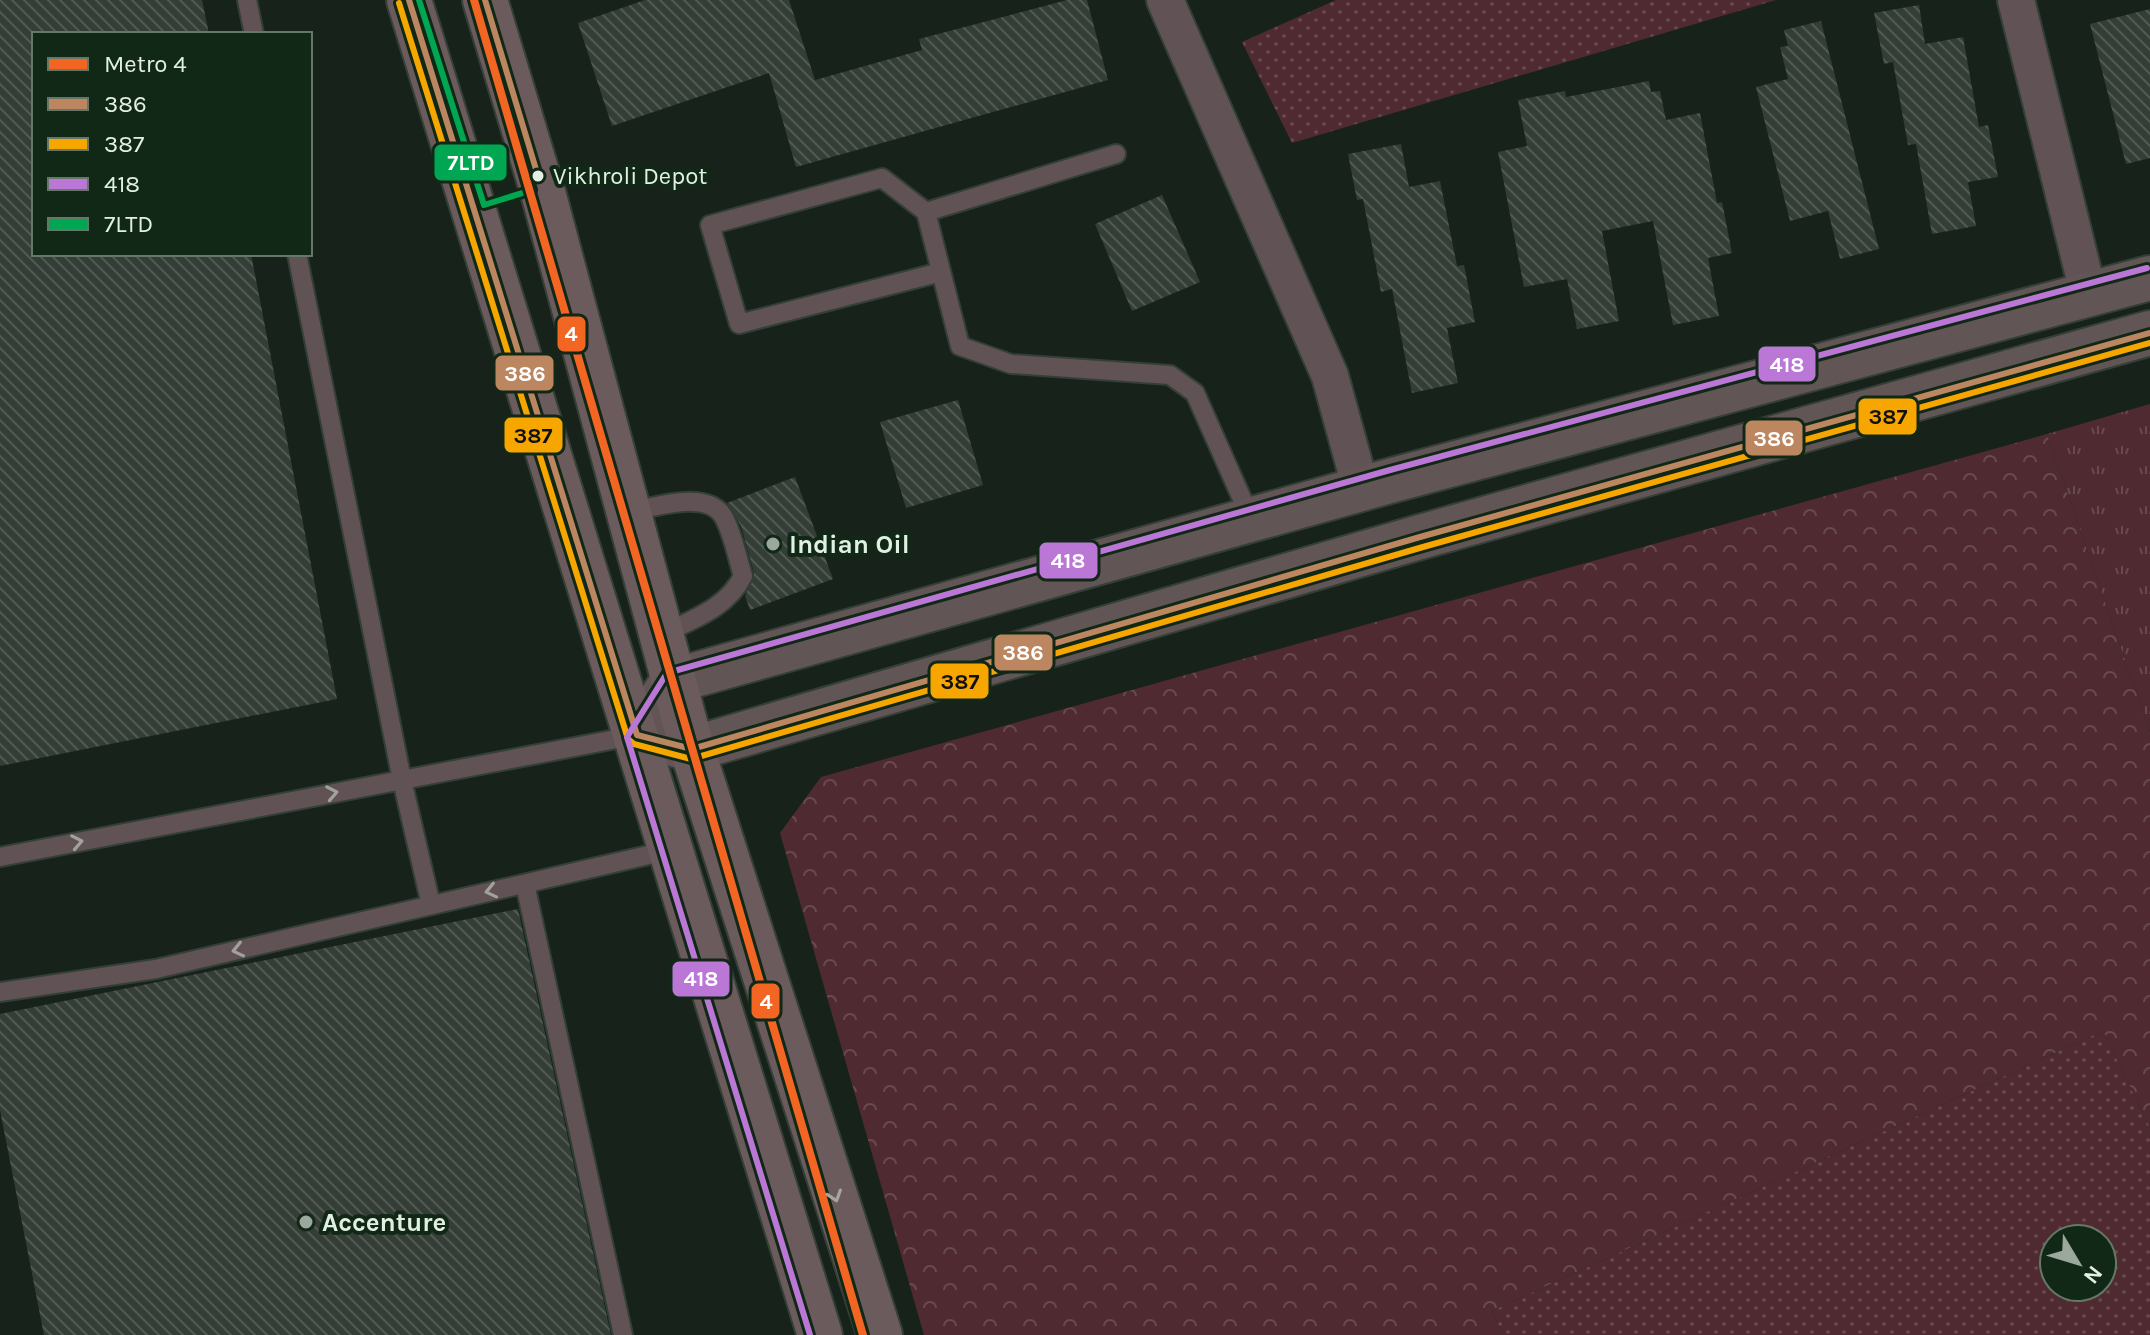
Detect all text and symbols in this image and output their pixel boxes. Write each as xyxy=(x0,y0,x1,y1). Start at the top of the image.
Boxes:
legend xyxy=(32,32,312,256)
text: Metro 4 xyxy=(104,50,187,78)
text: 386 xyxy=(104,90,147,118)
text: 387 xyxy=(104,130,144,158)
line badge: 7LTD xyxy=(433,143,508,182)
text: 7LTD xyxy=(447,150,495,176)
place label: Vikhroli Depot xyxy=(553,162,707,190)
marker: Vikhroli Depot xyxy=(530,168,546,184)
text: 418 xyxy=(104,170,140,198)
text: 7LTD xyxy=(104,210,153,238)
line badge: 4 xyxy=(556,315,587,353)
text: 4 xyxy=(564,321,578,347)
line badge: 418 xyxy=(1757,345,1817,383)
text: 418 xyxy=(1769,352,1805,378)
line badge: 386 xyxy=(494,354,555,392)
text: 386 xyxy=(504,361,546,387)
line badge: 387 xyxy=(1857,397,1918,436)
text: 387 xyxy=(1869,404,1907,430)
line badge: 387 xyxy=(503,416,564,454)
line badge: 386 xyxy=(1744,419,1804,457)
text: 387 xyxy=(514,423,552,449)
text: 386 xyxy=(1753,426,1795,452)
place label: Indian Oil xyxy=(789,529,910,560)
marker: Indian Oil xyxy=(764,535,782,553)
line badge: 418 xyxy=(1038,541,1099,580)
text: 418 xyxy=(1050,548,1086,574)
line badge: 386 xyxy=(993,633,1054,672)
text: 386 xyxy=(1002,640,1044,666)
line badge: 387 xyxy=(929,662,990,700)
text: 387 xyxy=(941,669,979,695)
one-way arrow xyxy=(325,785,338,802)
one-way arrow xyxy=(70,835,83,852)
one-way arrow xyxy=(485,882,499,899)
one-way arrow xyxy=(232,941,245,958)
line badge: 418 xyxy=(671,960,731,998)
text: 418 xyxy=(683,966,719,992)
line badge: 4 xyxy=(750,982,781,1020)
text: 4 xyxy=(759,989,773,1015)
one-way arrow xyxy=(826,1189,842,1203)
place label: Accenture xyxy=(322,1207,446,1238)
marker: Accenture xyxy=(297,1213,315,1231)
north arrow xyxy=(2038,1223,2118,1303)
text: N xyxy=(2078,1260,2108,1289)

